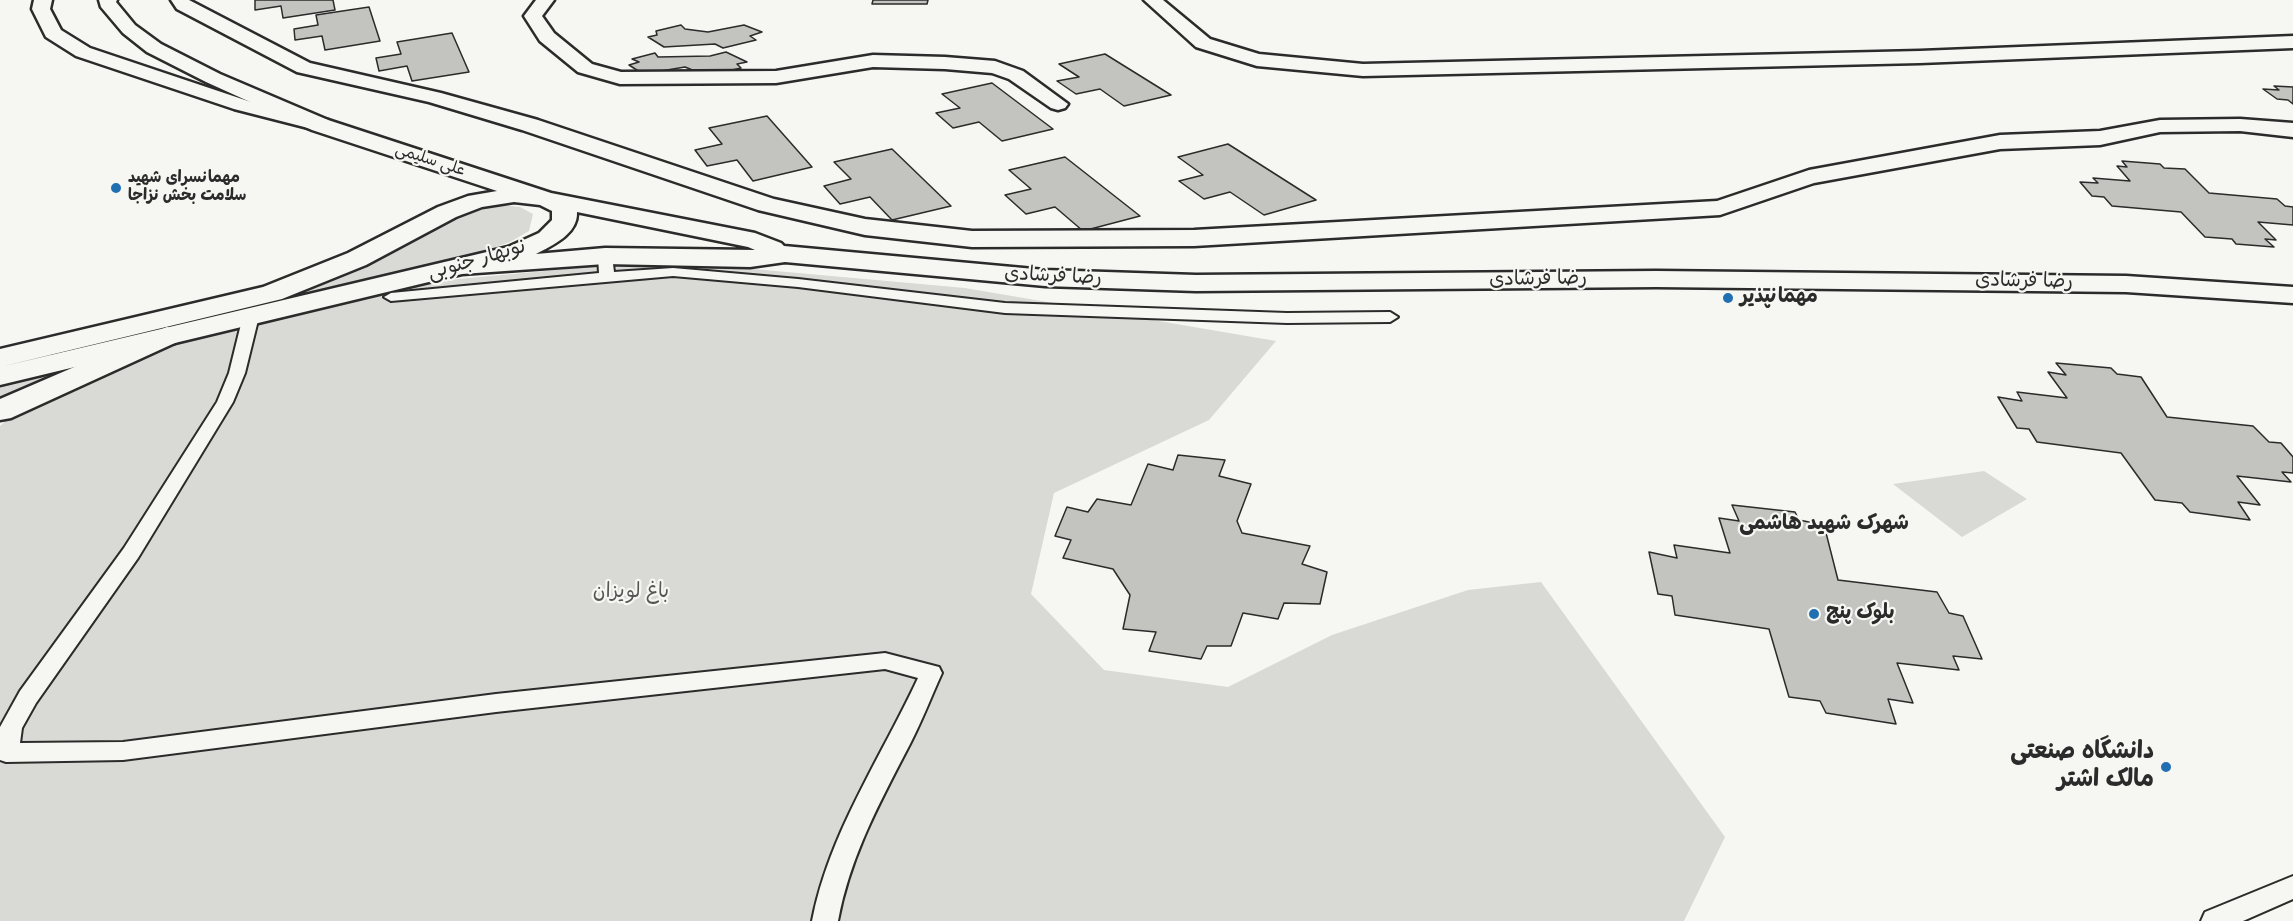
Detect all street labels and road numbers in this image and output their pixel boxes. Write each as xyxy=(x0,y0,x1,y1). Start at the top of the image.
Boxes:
street label: علی سلیمی xyxy=(393,141,467,181)
street label: نوبهار جنوبی xyxy=(425,236,529,286)
street label: رضا فرشادی xyxy=(1003,262,1103,292)
street label: رضا فرشادی xyxy=(1489,267,1587,293)
street label: رضا فرشادی xyxy=(1975,269,2073,295)

